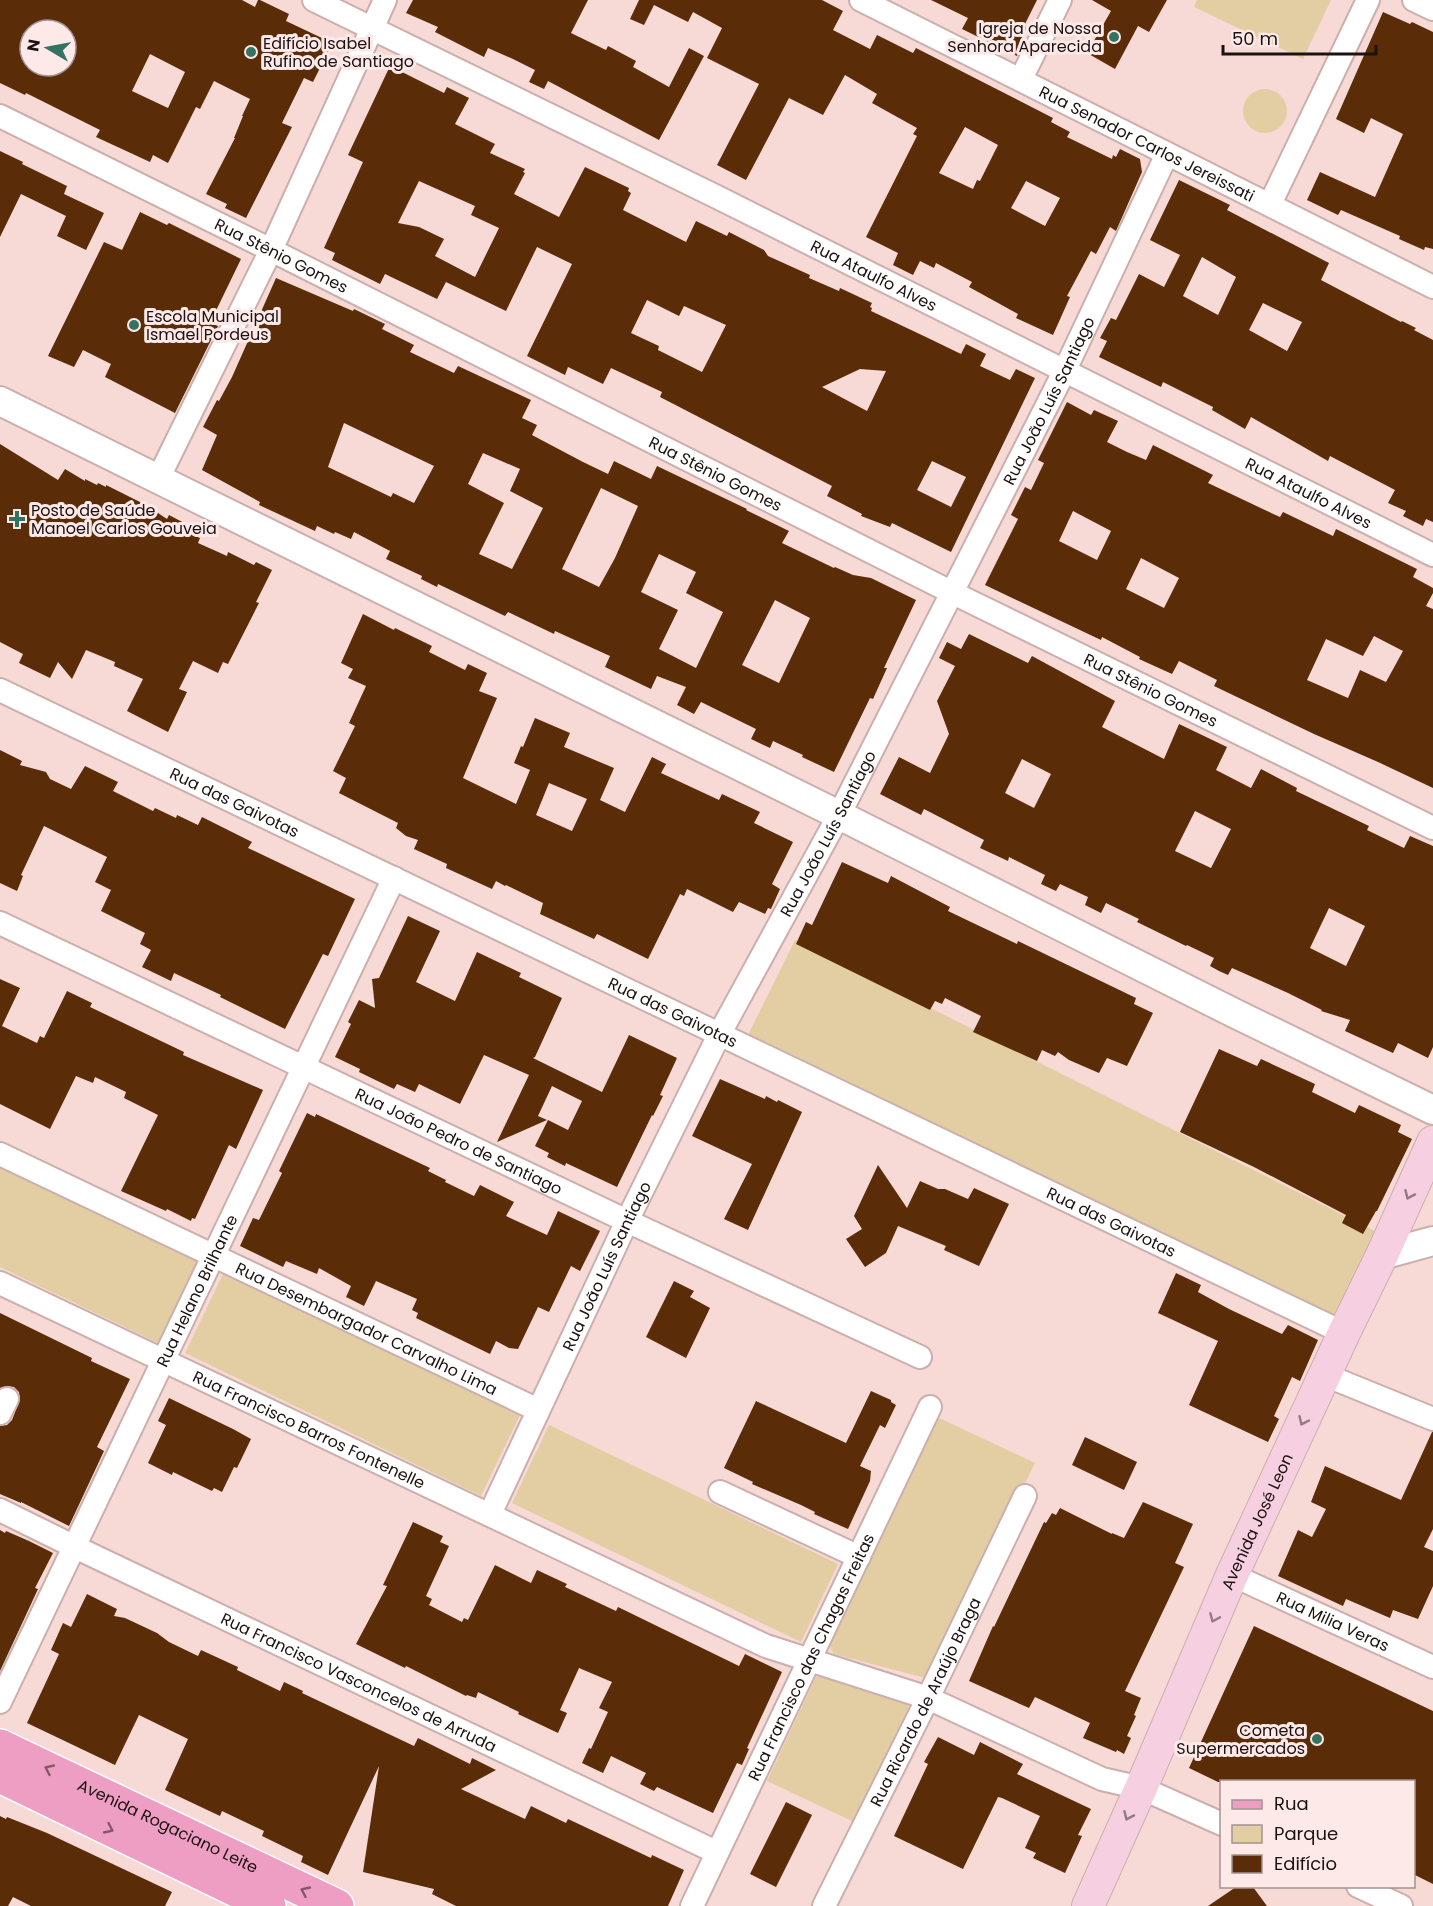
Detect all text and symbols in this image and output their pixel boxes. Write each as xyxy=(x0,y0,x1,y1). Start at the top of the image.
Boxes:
place label: Igreja de Nossa Senhora Aparecida xyxy=(947,17,1102,58)
north arrow xyxy=(18,18,78,78)
scale bar xyxy=(1223,18,1376,56)
text: 50 m xyxy=(1232,26,1278,51)
marker: Igreja de Nossa Senhora Aparecida xyxy=(1107,30,1121,44)
place label: Edifício Isabel Rufino de Santiago xyxy=(263,32,414,73)
text: N xyxy=(21,38,46,53)
marker: Edifício Isabel Rufino de Santiago xyxy=(244,45,258,59)
street label: Rua Senador Carlos Jereissati xyxy=(1035,80,1259,207)
street label: Rua Stênio Gomes xyxy=(211,212,352,298)
street label: Rua Ataulfo Alves xyxy=(807,234,941,317)
place label: Escola Municipal Ismael Pordeus xyxy=(146,305,279,346)
street label: Rua João Luís Santiago xyxy=(997,313,1100,489)
marker: Escola Municipal Ismael Pordeus xyxy=(127,318,141,332)
street label: Rua Stênio Gomes xyxy=(645,430,786,517)
street label: Rua Ataulfo Alves xyxy=(1242,452,1376,534)
place label: Posto de Saúde Manoel Carlos Gouveia xyxy=(31,499,217,540)
marker: Posto de Saúde Manoel Carlos Gouveia xyxy=(8,510,26,528)
street label: Rua Stênio Gomes xyxy=(1080,647,1222,732)
street label: Rua João Luís Santiago xyxy=(774,746,881,921)
street label: Rua das Gaivotas xyxy=(166,761,303,843)
street label: Rua das Gaivotas xyxy=(604,971,741,1053)
street label: Rua João Pedro de Santiago xyxy=(351,1082,566,1200)
street label: Rua João Luís Santiago xyxy=(556,1177,656,1354)
street label: Rua das Gaivotas xyxy=(1043,1181,1180,1263)
one-way arrow xyxy=(1404,1188,1416,1199)
street label: Rua Helano Brilhante xyxy=(150,1211,243,1371)
street label: Rua Desembargador Carvalho Lima xyxy=(232,1256,501,1401)
street label: Rua Francisco Barros Fontenelle xyxy=(189,1365,429,1494)
one-way arrow xyxy=(1299,1415,1311,1426)
street label: Avenida José Leon xyxy=(1215,1449,1298,1594)
street label: Rua Francisco das Chagas Freitas xyxy=(742,1529,880,1784)
street label: Rua Milia Veras xyxy=(1273,1585,1393,1657)
street label: Rua Ricardo de Araújo Braga xyxy=(864,1593,986,1810)
street label: Rua Francisco Vasconcelos de Arruda xyxy=(217,1607,501,1758)
one-way arrow xyxy=(1209,1612,1221,1623)
place label: Cometa Supermercados xyxy=(1176,1719,1305,1760)
marker: Cometa Supermercados xyxy=(1310,1732,1324,1746)
one-way arrow xyxy=(45,1764,56,1776)
street label: Avenida Rogaciano Leite xyxy=(74,1773,262,1878)
legend xyxy=(1220,1780,1415,1888)
text: Rua xyxy=(1274,1791,1309,1816)
one-way arrow xyxy=(1123,1810,1135,1821)
one-way arrow xyxy=(103,1821,114,1833)
text: Parque xyxy=(1274,1821,1338,1846)
text: Edifício xyxy=(1274,1851,1337,1876)
one-way arrow xyxy=(300,1887,311,1899)

